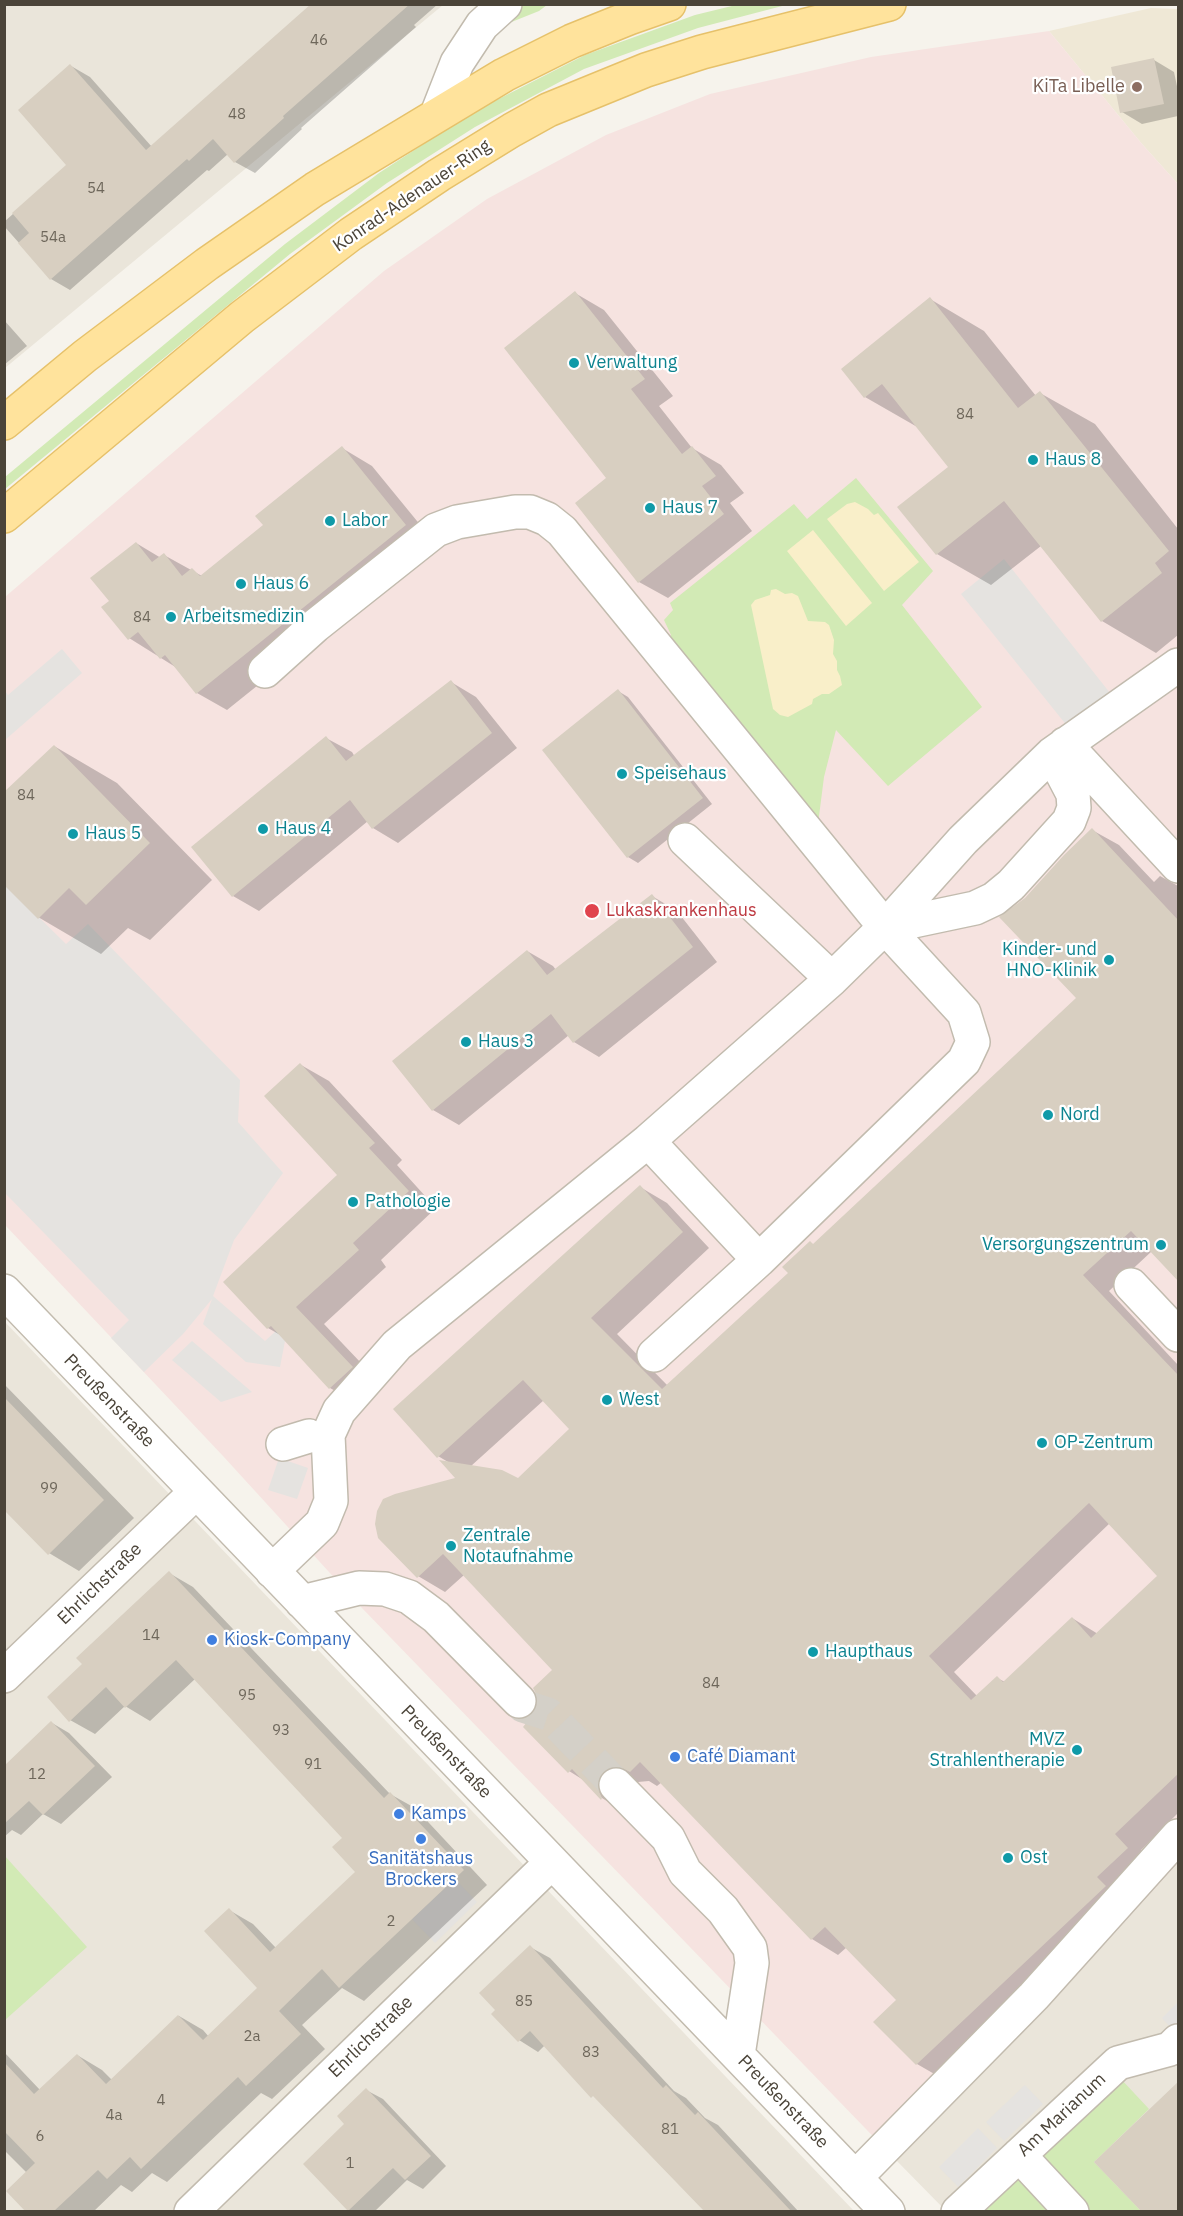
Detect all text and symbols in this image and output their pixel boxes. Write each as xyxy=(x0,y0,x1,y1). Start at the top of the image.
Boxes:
house number: 46 xyxy=(310,32,328,50)
place label: KiTa Libelle xyxy=(1033,76,1125,98)
marker: KiTa Libelle xyxy=(1130,80,1144,94)
house number: 48 xyxy=(228,106,246,124)
street label: Konrad-Adenauer-Ring xyxy=(329,135,495,257)
house number: 54 xyxy=(87,180,105,198)
house number: 54a xyxy=(40,229,66,247)
place label: Verwaltung xyxy=(586,352,677,374)
marker: Verwaltung xyxy=(567,356,581,370)
house number: 84 xyxy=(956,406,974,424)
place label: Haus 8 xyxy=(1045,449,1101,471)
marker: Haus 8 xyxy=(1026,453,1040,467)
place label: Haus 7 xyxy=(662,497,718,519)
marker: Haus 7 xyxy=(643,501,657,515)
place label: Labor xyxy=(342,510,388,532)
marker: Labor xyxy=(323,514,337,528)
place label: Haus 6 xyxy=(253,573,309,595)
marker: Haus 6 xyxy=(234,577,248,591)
place label: Arbeitsmedizin xyxy=(183,606,305,628)
house number: 84 xyxy=(133,609,151,627)
marker: Arbeitsmedizin xyxy=(164,610,178,624)
place label: Speisehaus xyxy=(634,763,727,785)
marker: Speisehaus xyxy=(615,767,629,781)
house number: 84 xyxy=(17,787,35,805)
place label: Haus 4 xyxy=(275,818,331,840)
marker: Haus 4 xyxy=(256,822,270,836)
place label: Haus 5 xyxy=(85,823,141,845)
marker: Haus 5 xyxy=(66,827,80,841)
place label: Lukaskrankenhaus xyxy=(606,900,757,922)
marker: Lukaskrankenhaus xyxy=(583,902,601,920)
place label: Kinder- und HNO-Klinik xyxy=(1002,939,1097,982)
marker: Kinder- und HNO-Klinik xyxy=(1102,953,1116,967)
place label: Haus 3 xyxy=(478,1031,534,1053)
marker: Haus 3 xyxy=(459,1035,473,1049)
place label: Nord xyxy=(1060,1104,1100,1126)
marker: Nord xyxy=(1041,1108,1055,1122)
place label: Pathologie xyxy=(365,1191,451,1213)
marker: Pathologie xyxy=(346,1195,360,1209)
place label: Versorgungszentrum xyxy=(982,1234,1149,1256)
marker: Versorgungszentrum xyxy=(1154,1238,1168,1252)
street label: Preußenstraße xyxy=(59,1350,159,1452)
place label: West xyxy=(619,1389,660,1411)
marker: West xyxy=(600,1393,614,1407)
place label: OP-Zentrum xyxy=(1054,1432,1153,1454)
marker: OP-Zentrum xyxy=(1035,1436,1049,1450)
house number: 99 xyxy=(40,1480,58,1498)
place label: Zentrale Notaufnahme xyxy=(463,1525,573,1568)
street label: Ehrlichstraße xyxy=(53,1539,147,1629)
marker: Zentrale Notaufnahme xyxy=(444,1539,458,1553)
house number: 14 xyxy=(142,1627,160,1645)
place label: Kiosk-Company xyxy=(224,1629,351,1651)
marker: Kiosk-Company xyxy=(205,1633,219,1647)
place label: Haupthaus xyxy=(825,1641,913,1663)
marker: Haupthaus xyxy=(806,1645,820,1659)
house number: 84 xyxy=(702,1675,720,1693)
house number: 95 xyxy=(238,1687,256,1705)
street label: Preußenstraße xyxy=(396,1701,496,1803)
house number: 93 xyxy=(272,1722,290,1740)
place label: MVZ Strahlentherapie xyxy=(929,1729,1065,1772)
marker: MVZ Strahlentherapie xyxy=(1070,1743,1084,1757)
place label: Café Diamant xyxy=(687,1746,796,1768)
marker: Café Diamant xyxy=(668,1750,682,1764)
house number: 91 xyxy=(304,1756,322,1774)
house number: 12 xyxy=(28,1766,46,1784)
place label: Kamps xyxy=(411,1803,467,1825)
marker: Kamps xyxy=(392,1807,406,1821)
marker: Sanitätshaus Brockers xyxy=(414,1832,428,1846)
place label: Ost xyxy=(1020,1847,1048,1869)
place label: Sanitätshaus Brockers xyxy=(369,1848,473,1890)
marker: Ost xyxy=(1001,1851,1015,1865)
house number: 2 xyxy=(387,1913,395,1931)
street label: Ehrlichstraße xyxy=(324,1992,418,2082)
house number: 85 xyxy=(515,1993,533,2011)
house number: 2a xyxy=(243,2028,261,2046)
house number: 83 xyxy=(582,2044,600,2062)
street label: Preußenstraße xyxy=(733,2051,833,2153)
street label: Am Marianum xyxy=(1013,2069,1111,2161)
house number: 4 xyxy=(157,2092,165,2110)
house number: 4a xyxy=(105,2107,123,2125)
house number: 81 xyxy=(661,2121,679,2139)
house number: 6 xyxy=(36,2128,44,2146)
house number: 1 xyxy=(346,2155,354,2173)

